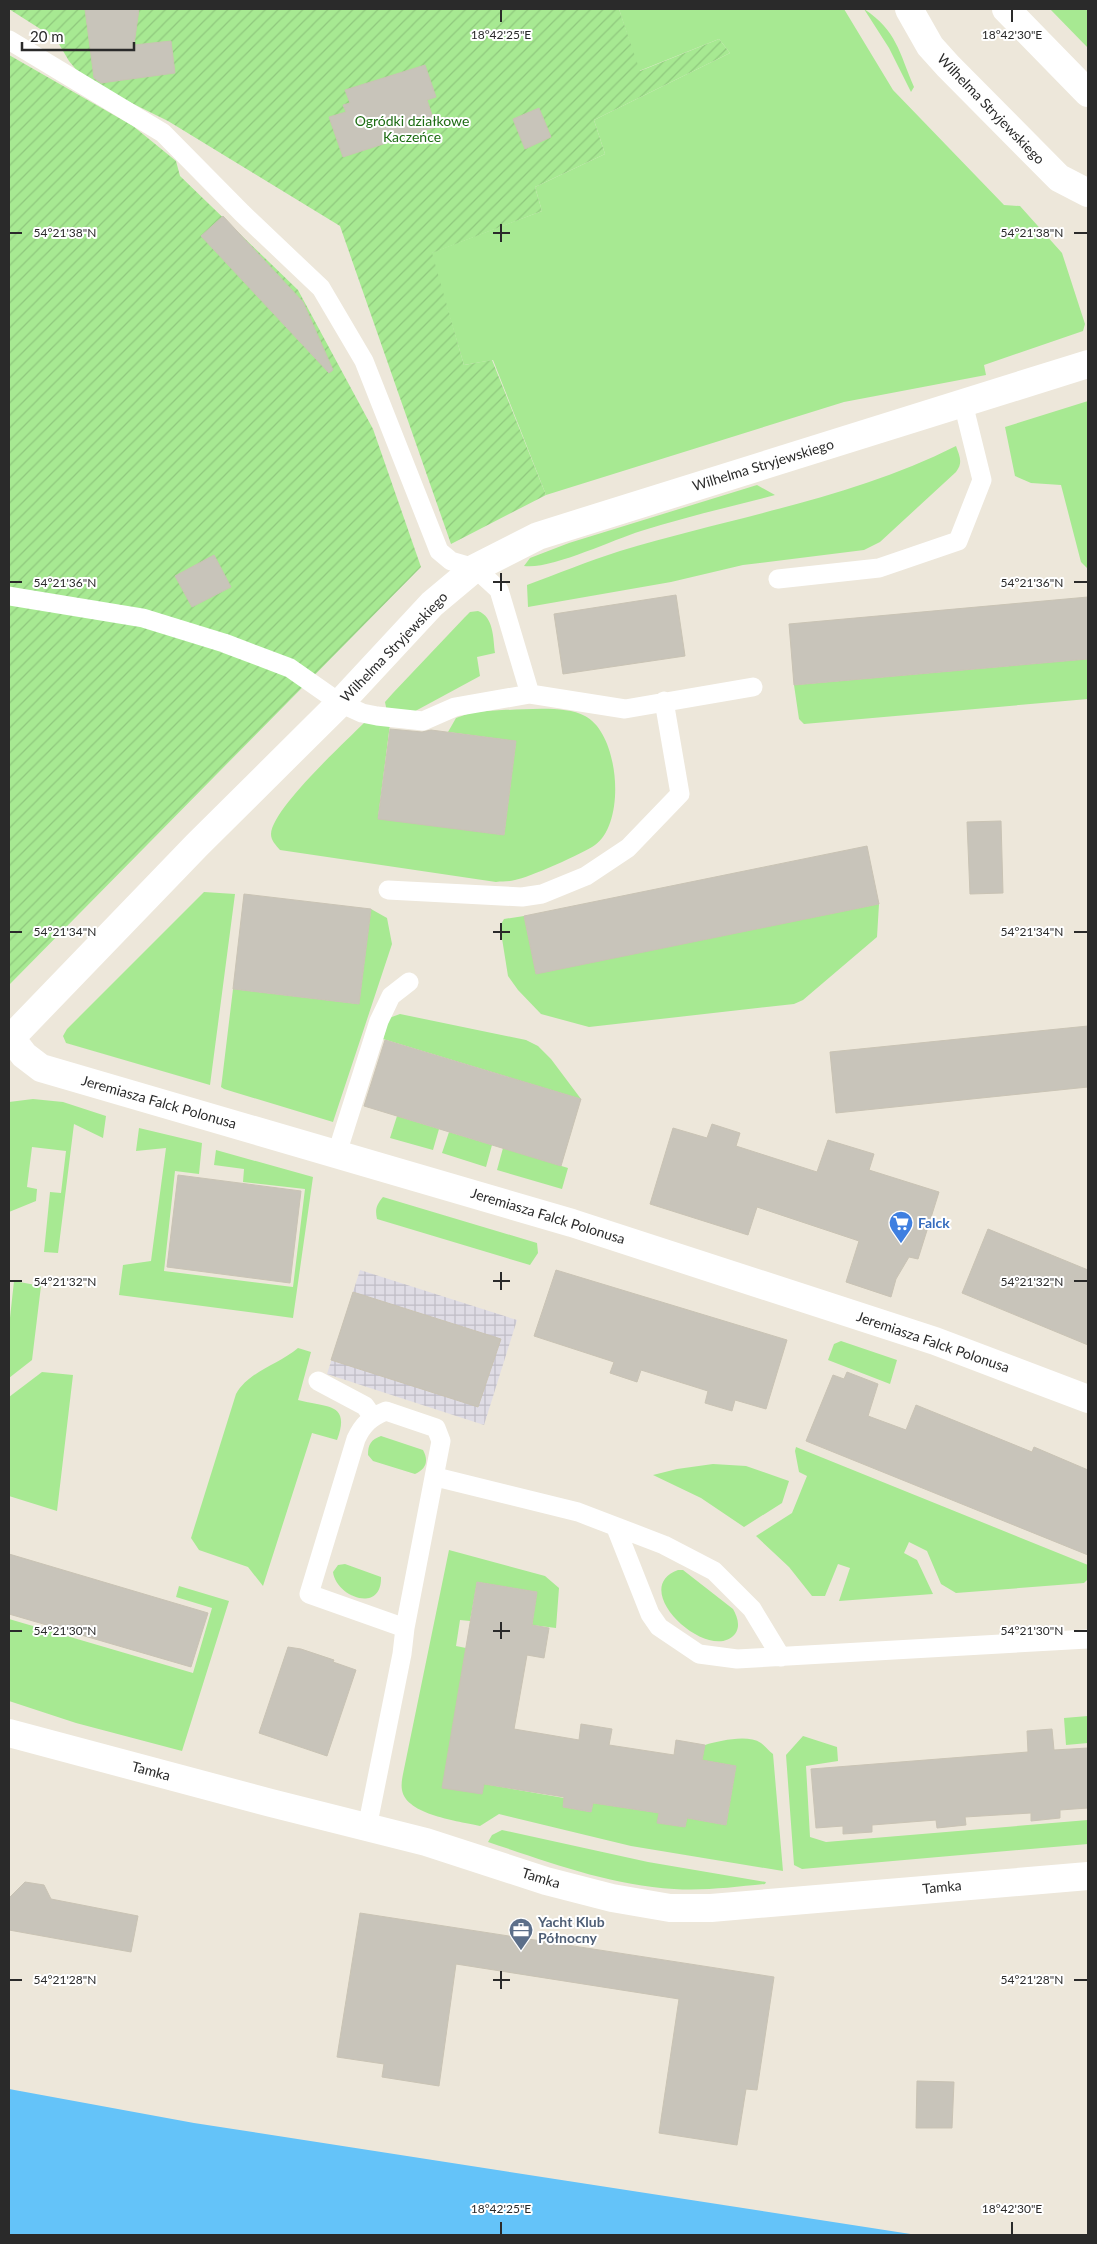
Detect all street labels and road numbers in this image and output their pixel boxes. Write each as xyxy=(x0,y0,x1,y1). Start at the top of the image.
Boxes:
street label: Wilhelma Stryjewskiego xyxy=(934,50,1049,167)
street label: Wilhelma Stryjewskiego xyxy=(690,435,836,494)
street label: Wilhelma Stryjewskiego xyxy=(336,588,451,705)
street label: Jeremiasza Falck Polonusa xyxy=(80,1071,239,1132)
street label: Jeremiasza Falck Polonusa xyxy=(469,1184,627,1247)
street label: Jeremiasza Falck Polonusa xyxy=(855,1307,1012,1376)
street label: Tamka xyxy=(130,1757,172,1784)
street label: Tamka xyxy=(520,1864,562,1891)
street label: Tamka xyxy=(922,1876,962,1897)

